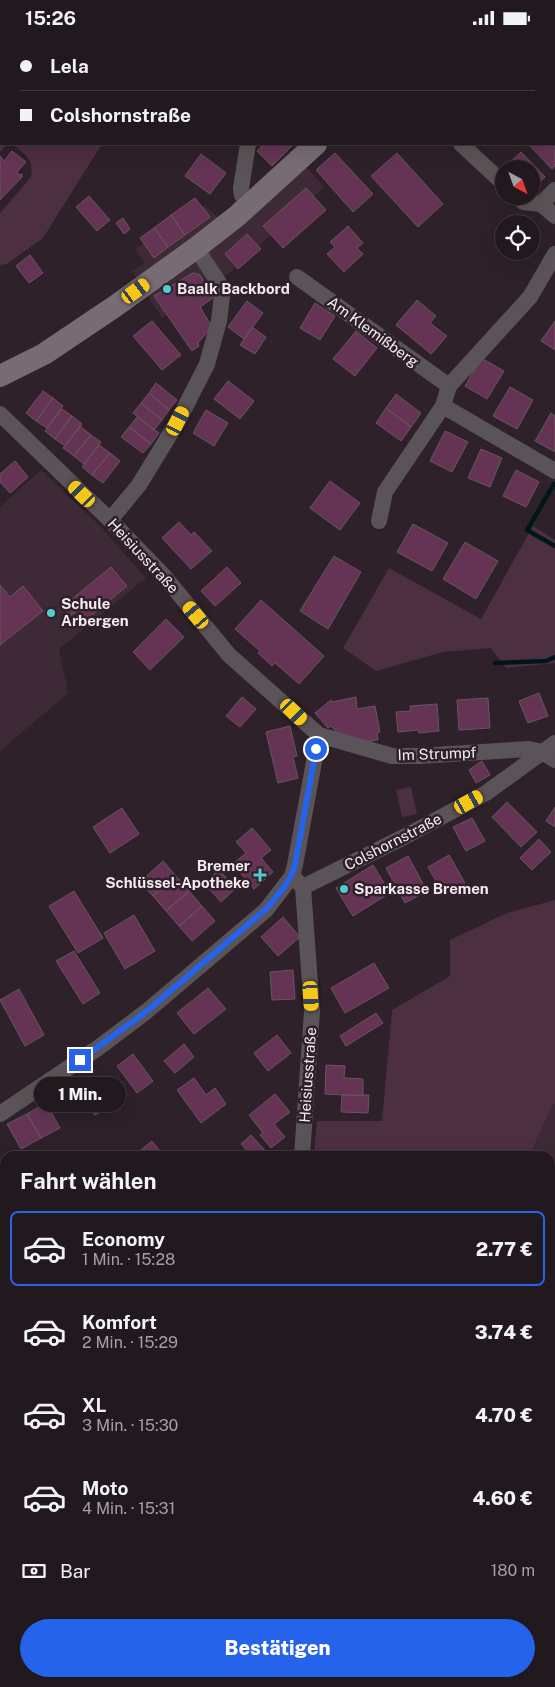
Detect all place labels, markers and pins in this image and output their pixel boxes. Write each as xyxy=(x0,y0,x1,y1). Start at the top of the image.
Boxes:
place label: Baalk Backbord xyxy=(177,280,290,297)
marker: Baalk Backbord xyxy=(161,283,173,295)
place label: Schule Arbergen xyxy=(61,595,129,629)
marker: Schule Arbergen xyxy=(45,607,57,619)
place label: Bremer Schlüssel-Apotheke xyxy=(105,857,250,891)
marker: Bremer Schlüssel-Apotheke xyxy=(254,869,266,881)
place label: Sparkasse Bremen xyxy=(354,880,489,897)
marker: Sparkasse Bremen xyxy=(338,883,350,895)

